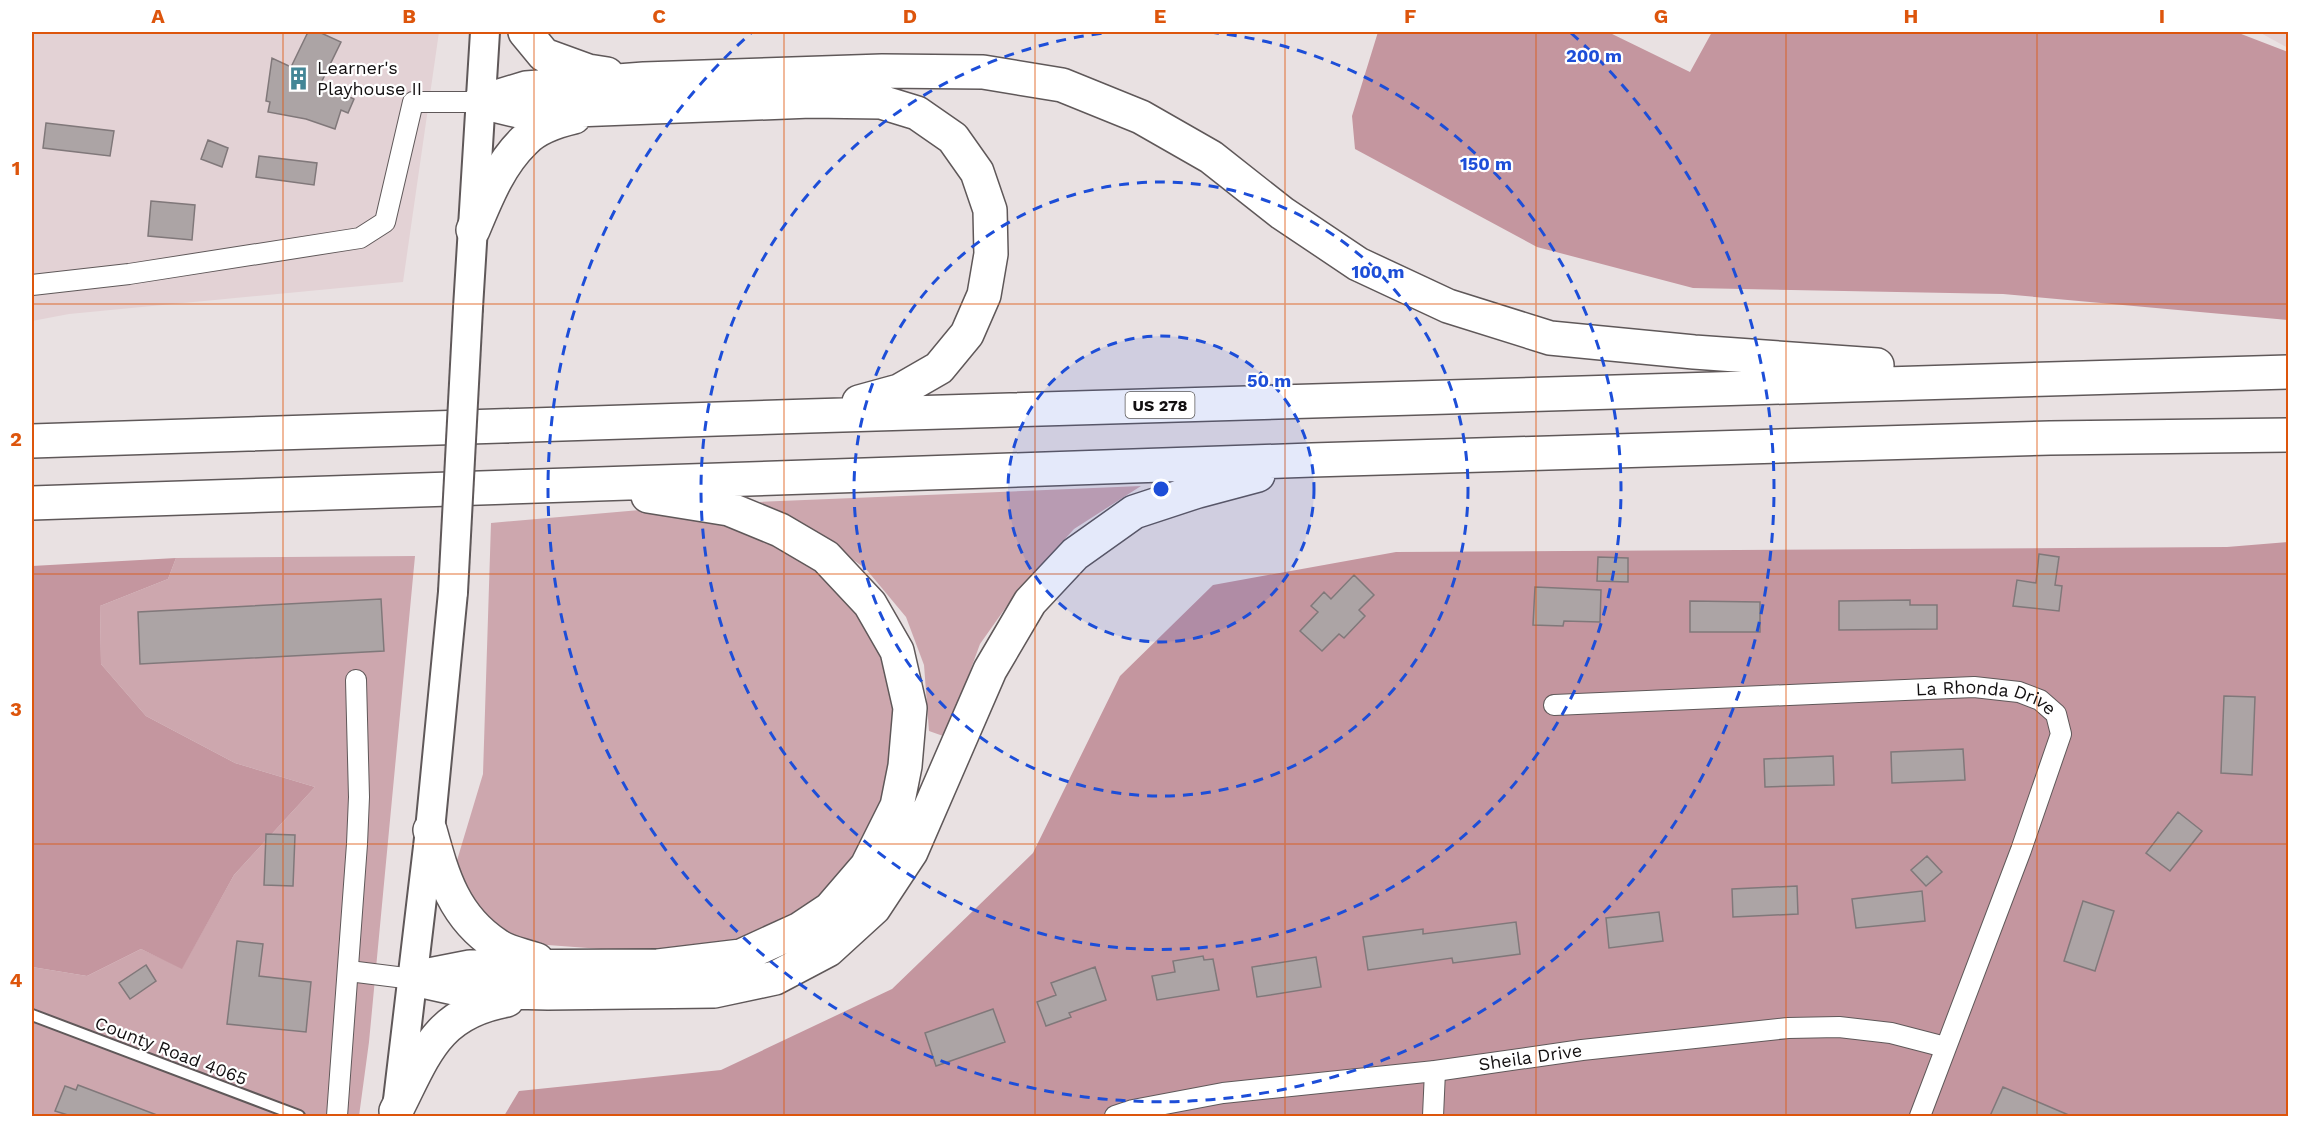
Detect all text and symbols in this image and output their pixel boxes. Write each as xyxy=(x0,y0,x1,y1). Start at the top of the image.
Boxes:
text: A xyxy=(151,4,165,28)
text: B xyxy=(402,4,416,28)
text: C xyxy=(652,4,666,28)
text: D xyxy=(903,4,917,28)
text: E xyxy=(1154,4,1166,28)
text: F xyxy=(1404,4,1416,28)
text: G xyxy=(1654,4,1668,28)
text: H xyxy=(1904,4,1918,28)
text: I xyxy=(2159,4,2165,28)
text: 200 m xyxy=(1566,45,1622,66)
place label: Learner's Playhouse II xyxy=(317,57,422,99)
building icon: Learner's Playhouse II xyxy=(286,65,312,91)
text: 150 m xyxy=(1460,153,1512,174)
text: 1 xyxy=(12,156,20,180)
text: 100 m xyxy=(1351,261,1405,282)
text: 50 m xyxy=(1247,370,1291,391)
road number: US 278 xyxy=(1126,392,1194,418)
text: 2 xyxy=(10,427,22,451)
centre of rings xyxy=(1151,479,1171,499)
street label: La Rhonda Drive xyxy=(1915,676,2061,719)
text: 3 xyxy=(10,697,22,721)
text: 4 xyxy=(10,968,23,992)
street label: County Road 4065 xyxy=(92,1012,250,1089)
street label: Sheila Drive xyxy=(1477,1039,1583,1075)

